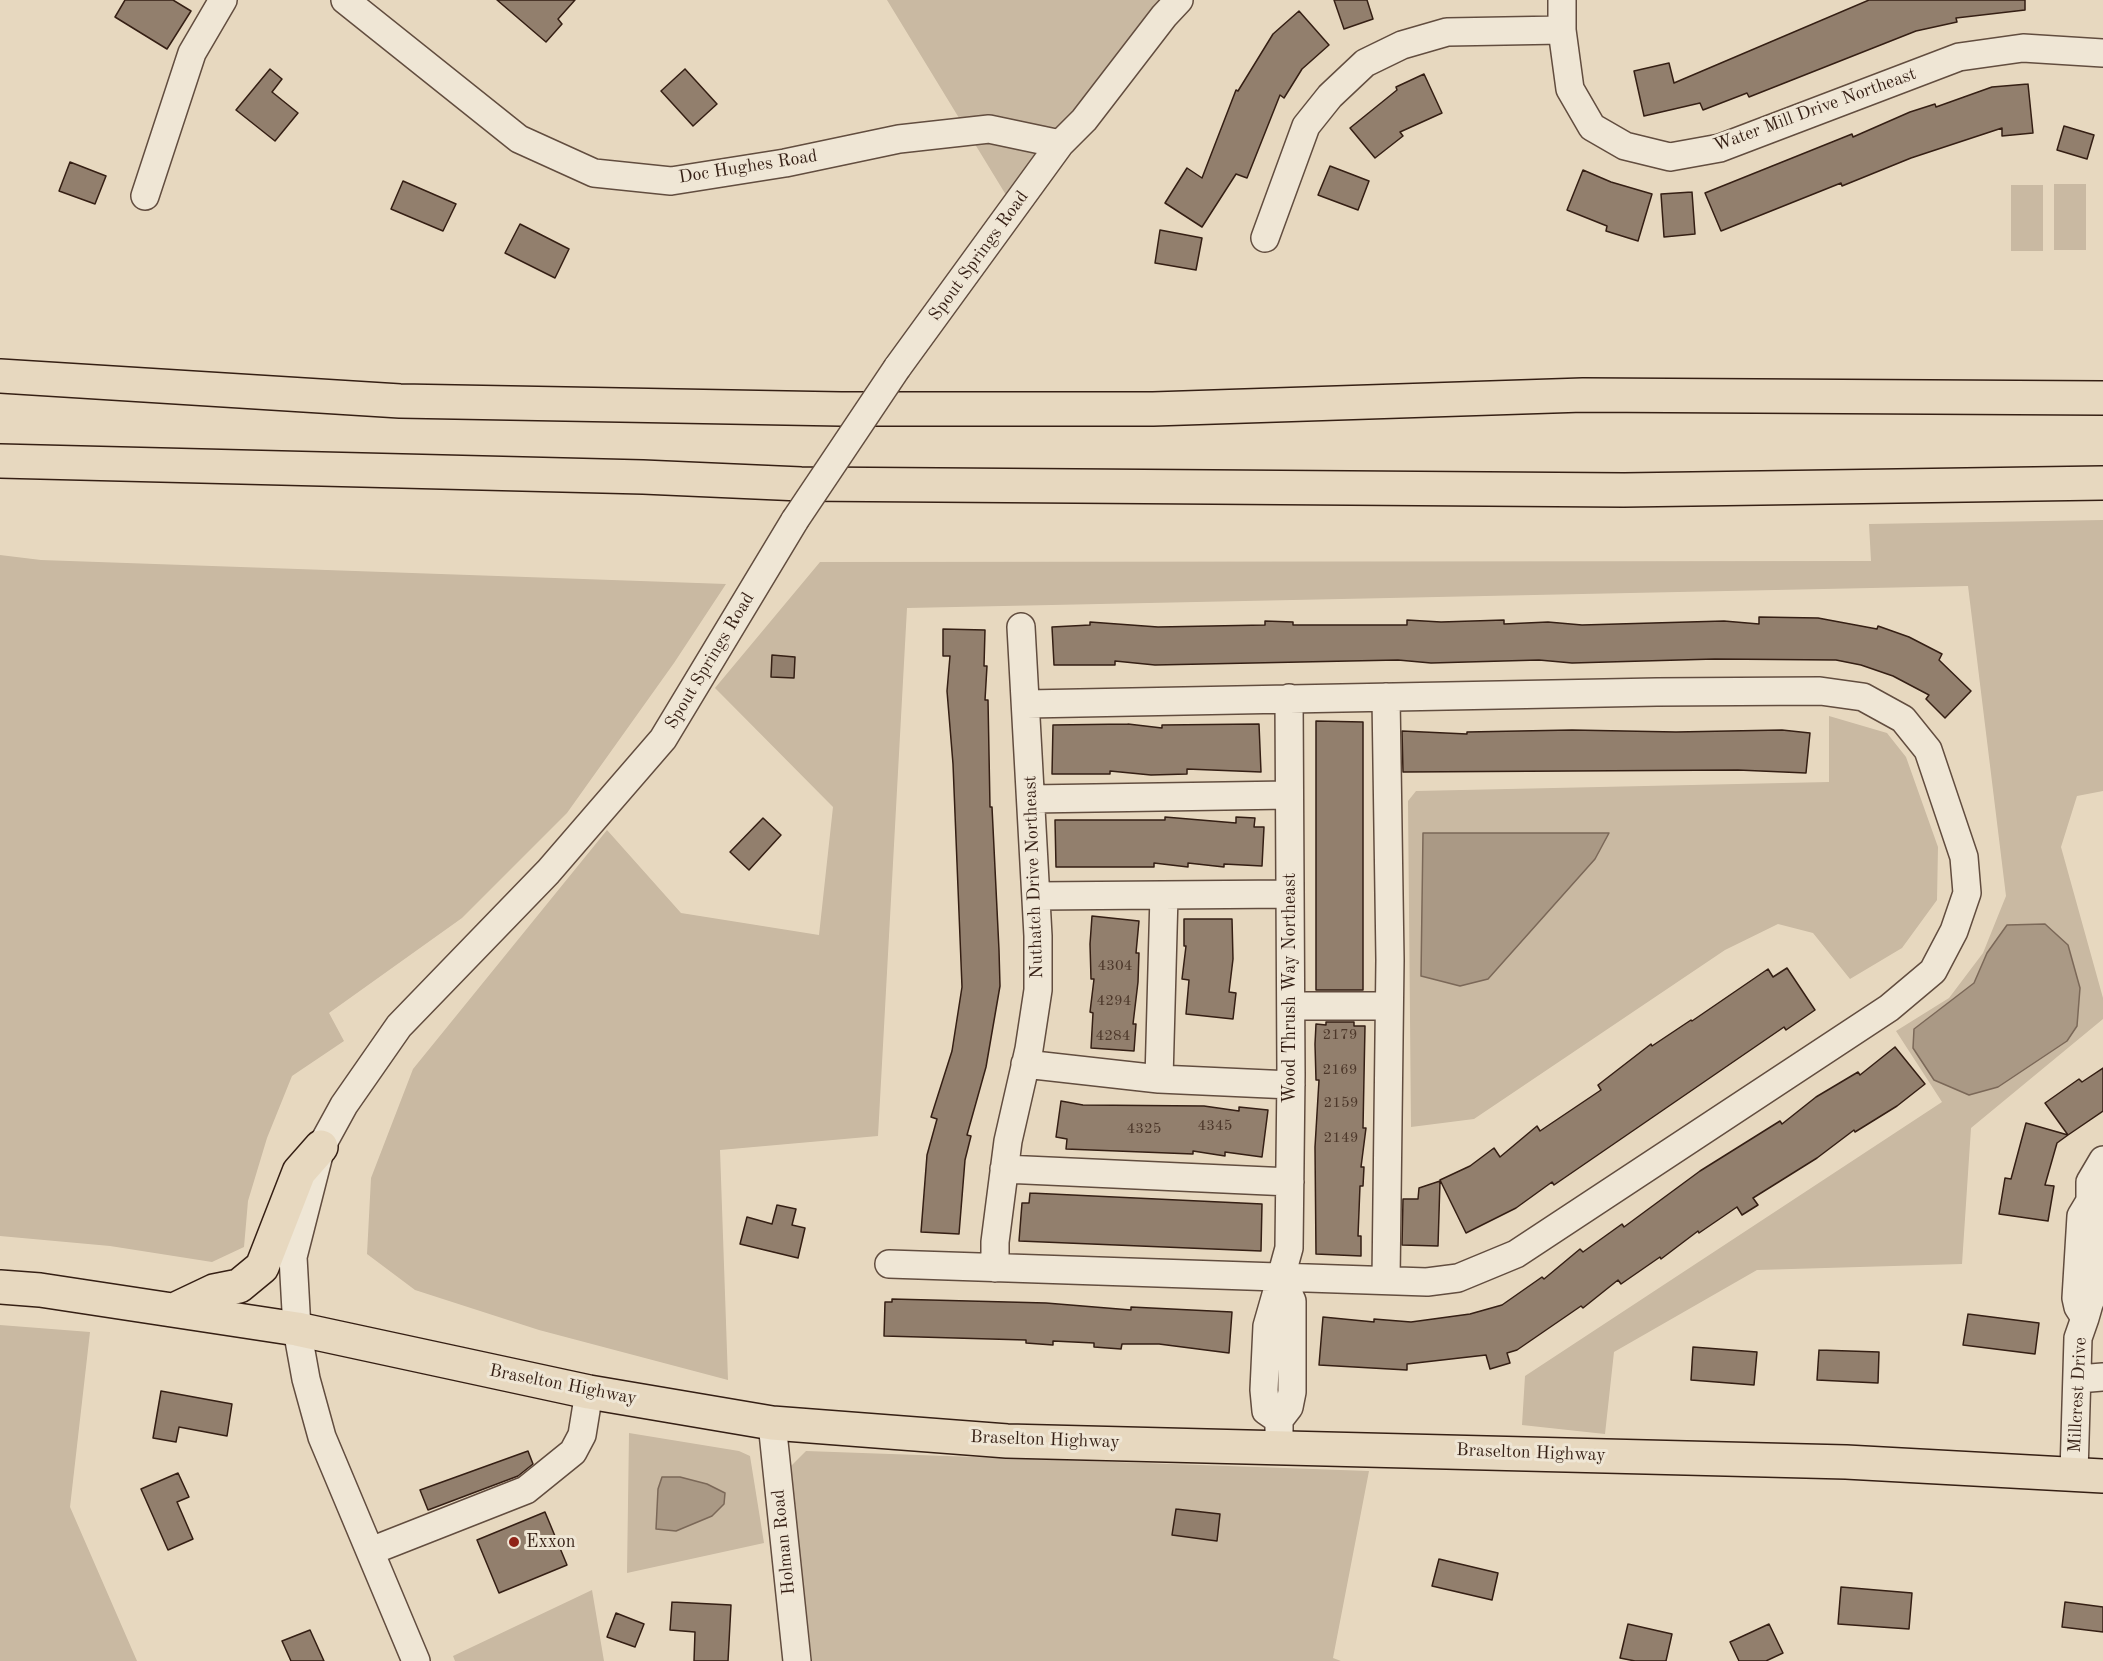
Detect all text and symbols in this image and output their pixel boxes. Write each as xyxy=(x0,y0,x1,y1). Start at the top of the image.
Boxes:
street label: Water Mill Drive Northeast xyxy=(1711,63,1919,157)
street label: Doc Hughes Road xyxy=(677,145,819,189)
street label: Spout Springs Road xyxy=(925,187,1033,325)
street label: Spout Springs Road xyxy=(661,589,759,733)
street label: Nuthatch Drive Northeast xyxy=(1020,775,1048,979)
street label: Wood Thrush Way Northeast xyxy=(1279,873,1301,1103)
house number: 4304 xyxy=(1098,957,1132,975)
house number: 4294 xyxy=(1097,992,1131,1010)
house number: 2179 xyxy=(1323,1026,1357,1044)
house number: 4284 xyxy=(1096,1027,1130,1045)
house number: 2169 xyxy=(1323,1061,1357,1079)
house number: 2159 xyxy=(1324,1094,1358,1112)
house number: 4345 xyxy=(1198,1117,1232,1135)
house number: 4325 xyxy=(1127,1120,1161,1138)
house number: 2149 xyxy=(1324,1129,1358,1147)
street label: Millcrest Drive xyxy=(2064,1337,2092,1453)
street label: Braselton Highway xyxy=(487,1360,639,1410)
street label: Braselton Highway xyxy=(970,1427,1120,1453)
street label: Braselton Highway xyxy=(1456,1440,1606,1466)
street label: Holman Road xyxy=(768,1488,800,1596)
place label: Exxon xyxy=(526,1531,575,1553)
marker: Exxon xyxy=(507,1535,521,1549)

